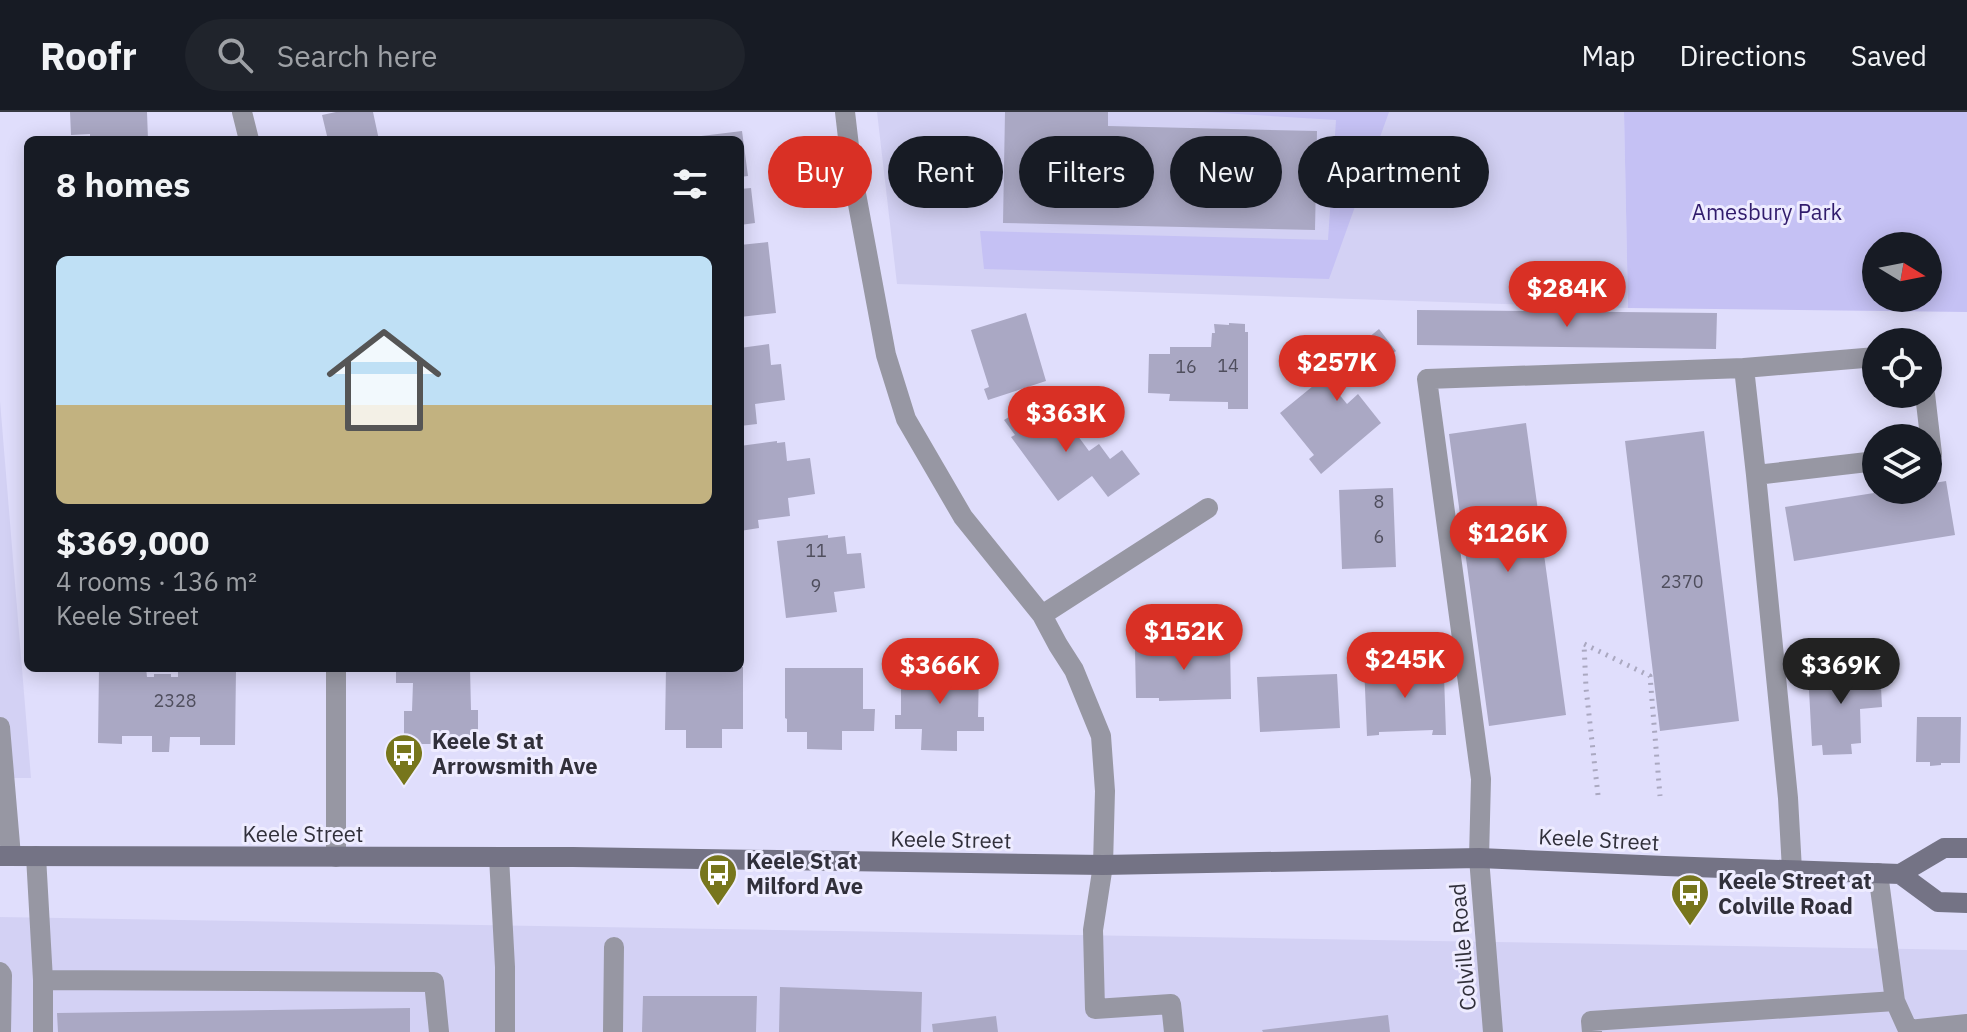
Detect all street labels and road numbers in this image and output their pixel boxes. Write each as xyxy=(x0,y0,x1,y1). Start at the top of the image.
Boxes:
street label: Keele Street xyxy=(242,819,364,848)
street label: Keele Street xyxy=(1538,821,1660,857)
street label: Keele Street xyxy=(890,823,1012,855)
street label: Colville Road xyxy=(1442,882,1482,1012)

